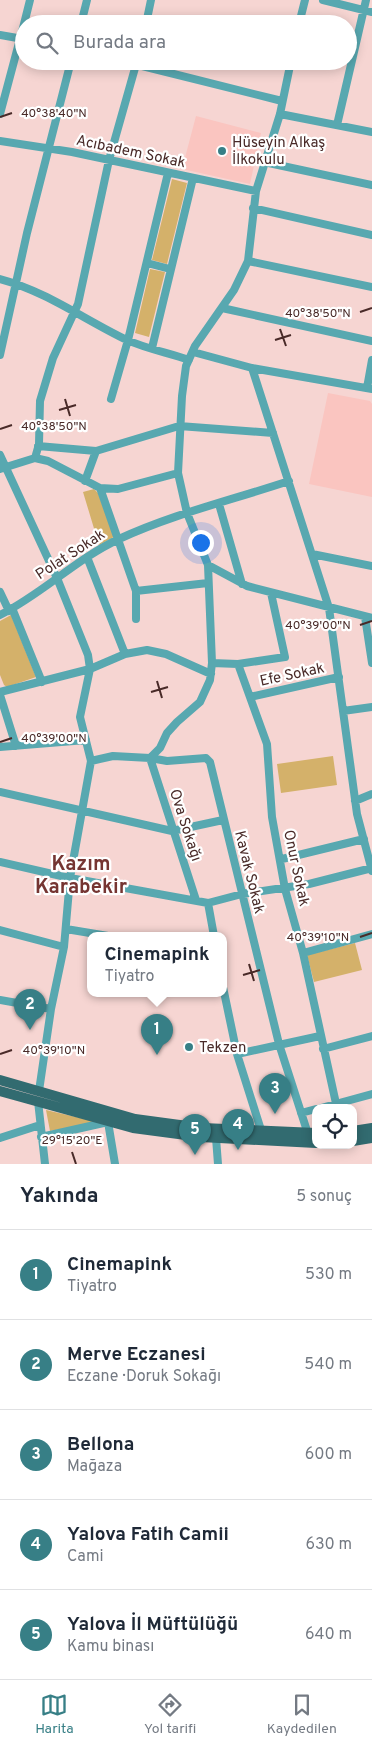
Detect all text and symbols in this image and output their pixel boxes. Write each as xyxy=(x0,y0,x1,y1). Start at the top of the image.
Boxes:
search box xyxy=(15,15,357,70)
icon: search xyxy=(33,29,61,57)
text: Burada ara xyxy=(73,31,166,55)
text: 40°38'40"N xyxy=(21,106,87,122)
street label: Acıbadem Sokak xyxy=(74,132,187,173)
place label: Hüseyin Alkaş İlkokulu xyxy=(232,134,325,170)
marker: Hüseyin Alkaş İlkokulu xyxy=(216,145,228,157)
text: 40°38'50"N xyxy=(285,306,351,322)
text: 40°38'50"N xyxy=(21,419,87,435)
street label: Polat Sokak xyxy=(32,526,109,585)
your location xyxy=(188,530,214,556)
text: 40°39'00"N xyxy=(285,618,351,634)
street label: Efe Sokak xyxy=(258,659,326,692)
text: 40°39'00"N xyxy=(21,731,87,747)
street label: Ova Sokağı xyxy=(164,787,205,864)
street label: Onur Sokak xyxy=(278,828,313,908)
street label: Kavak Sokak xyxy=(229,829,268,916)
district label: Kazım Karabekir xyxy=(35,852,128,901)
text: 40°39'10"N xyxy=(287,930,349,946)
popup xyxy=(87,932,227,997)
text: Cinemapink xyxy=(104,943,210,967)
text: Tiyatro xyxy=(104,967,154,987)
pin: 2 xyxy=(14,989,46,1030)
pin: 1 xyxy=(141,1014,173,1055)
place label: Tekzen xyxy=(199,1039,247,1058)
marker: Tekzen xyxy=(183,1041,195,1053)
text: 40°39'10"N xyxy=(23,1043,85,1059)
pin: 3 xyxy=(259,1073,291,1114)
map controls xyxy=(312,1104,357,1149)
button: locate xyxy=(312,1104,357,1149)
pin: 4 xyxy=(222,1109,254,1150)
pin: 5 xyxy=(179,1114,211,1155)
text: 29°15'20"E xyxy=(42,1133,103,1149)
text: Yakında xyxy=(20,1183,99,1210)
text: 5 sonuç xyxy=(296,1187,352,1207)
text: Cinemapink xyxy=(67,1253,172,1277)
text: 1 xyxy=(33,1265,39,1285)
text: 530 m xyxy=(305,1265,352,1285)
text: Tiyatro xyxy=(67,1277,117,1297)
text: Merve Eczanesi xyxy=(67,1343,206,1367)
text: 2 xyxy=(31,1355,41,1375)
text: 540 m xyxy=(304,1355,352,1375)
text: Eczane · Doruk Sokağı xyxy=(67,1367,221,1387)
text: Bellona xyxy=(67,1433,134,1457)
text: 3 xyxy=(31,1445,41,1465)
text: 600 m xyxy=(305,1445,352,1465)
text: Mağaza xyxy=(67,1457,122,1477)
text: Yalova Fatih Camii xyxy=(67,1523,229,1547)
text: 4 xyxy=(31,1535,41,1555)
text: 630 m xyxy=(305,1535,352,1555)
text: Cami xyxy=(67,1547,104,1567)
text: Yalova İl Müftülüğü xyxy=(67,1613,238,1637)
text: 5 xyxy=(31,1625,41,1645)
text: 640 m xyxy=(305,1625,352,1645)
text: Kamu binası xyxy=(67,1637,154,1657)
tab: Harita xyxy=(35,1691,74,1738)
tab: Yol tarifi xyxy=(144,1691,196,1738)
tab: Kaydedilen xyxy=(267,1691,337,1738)

